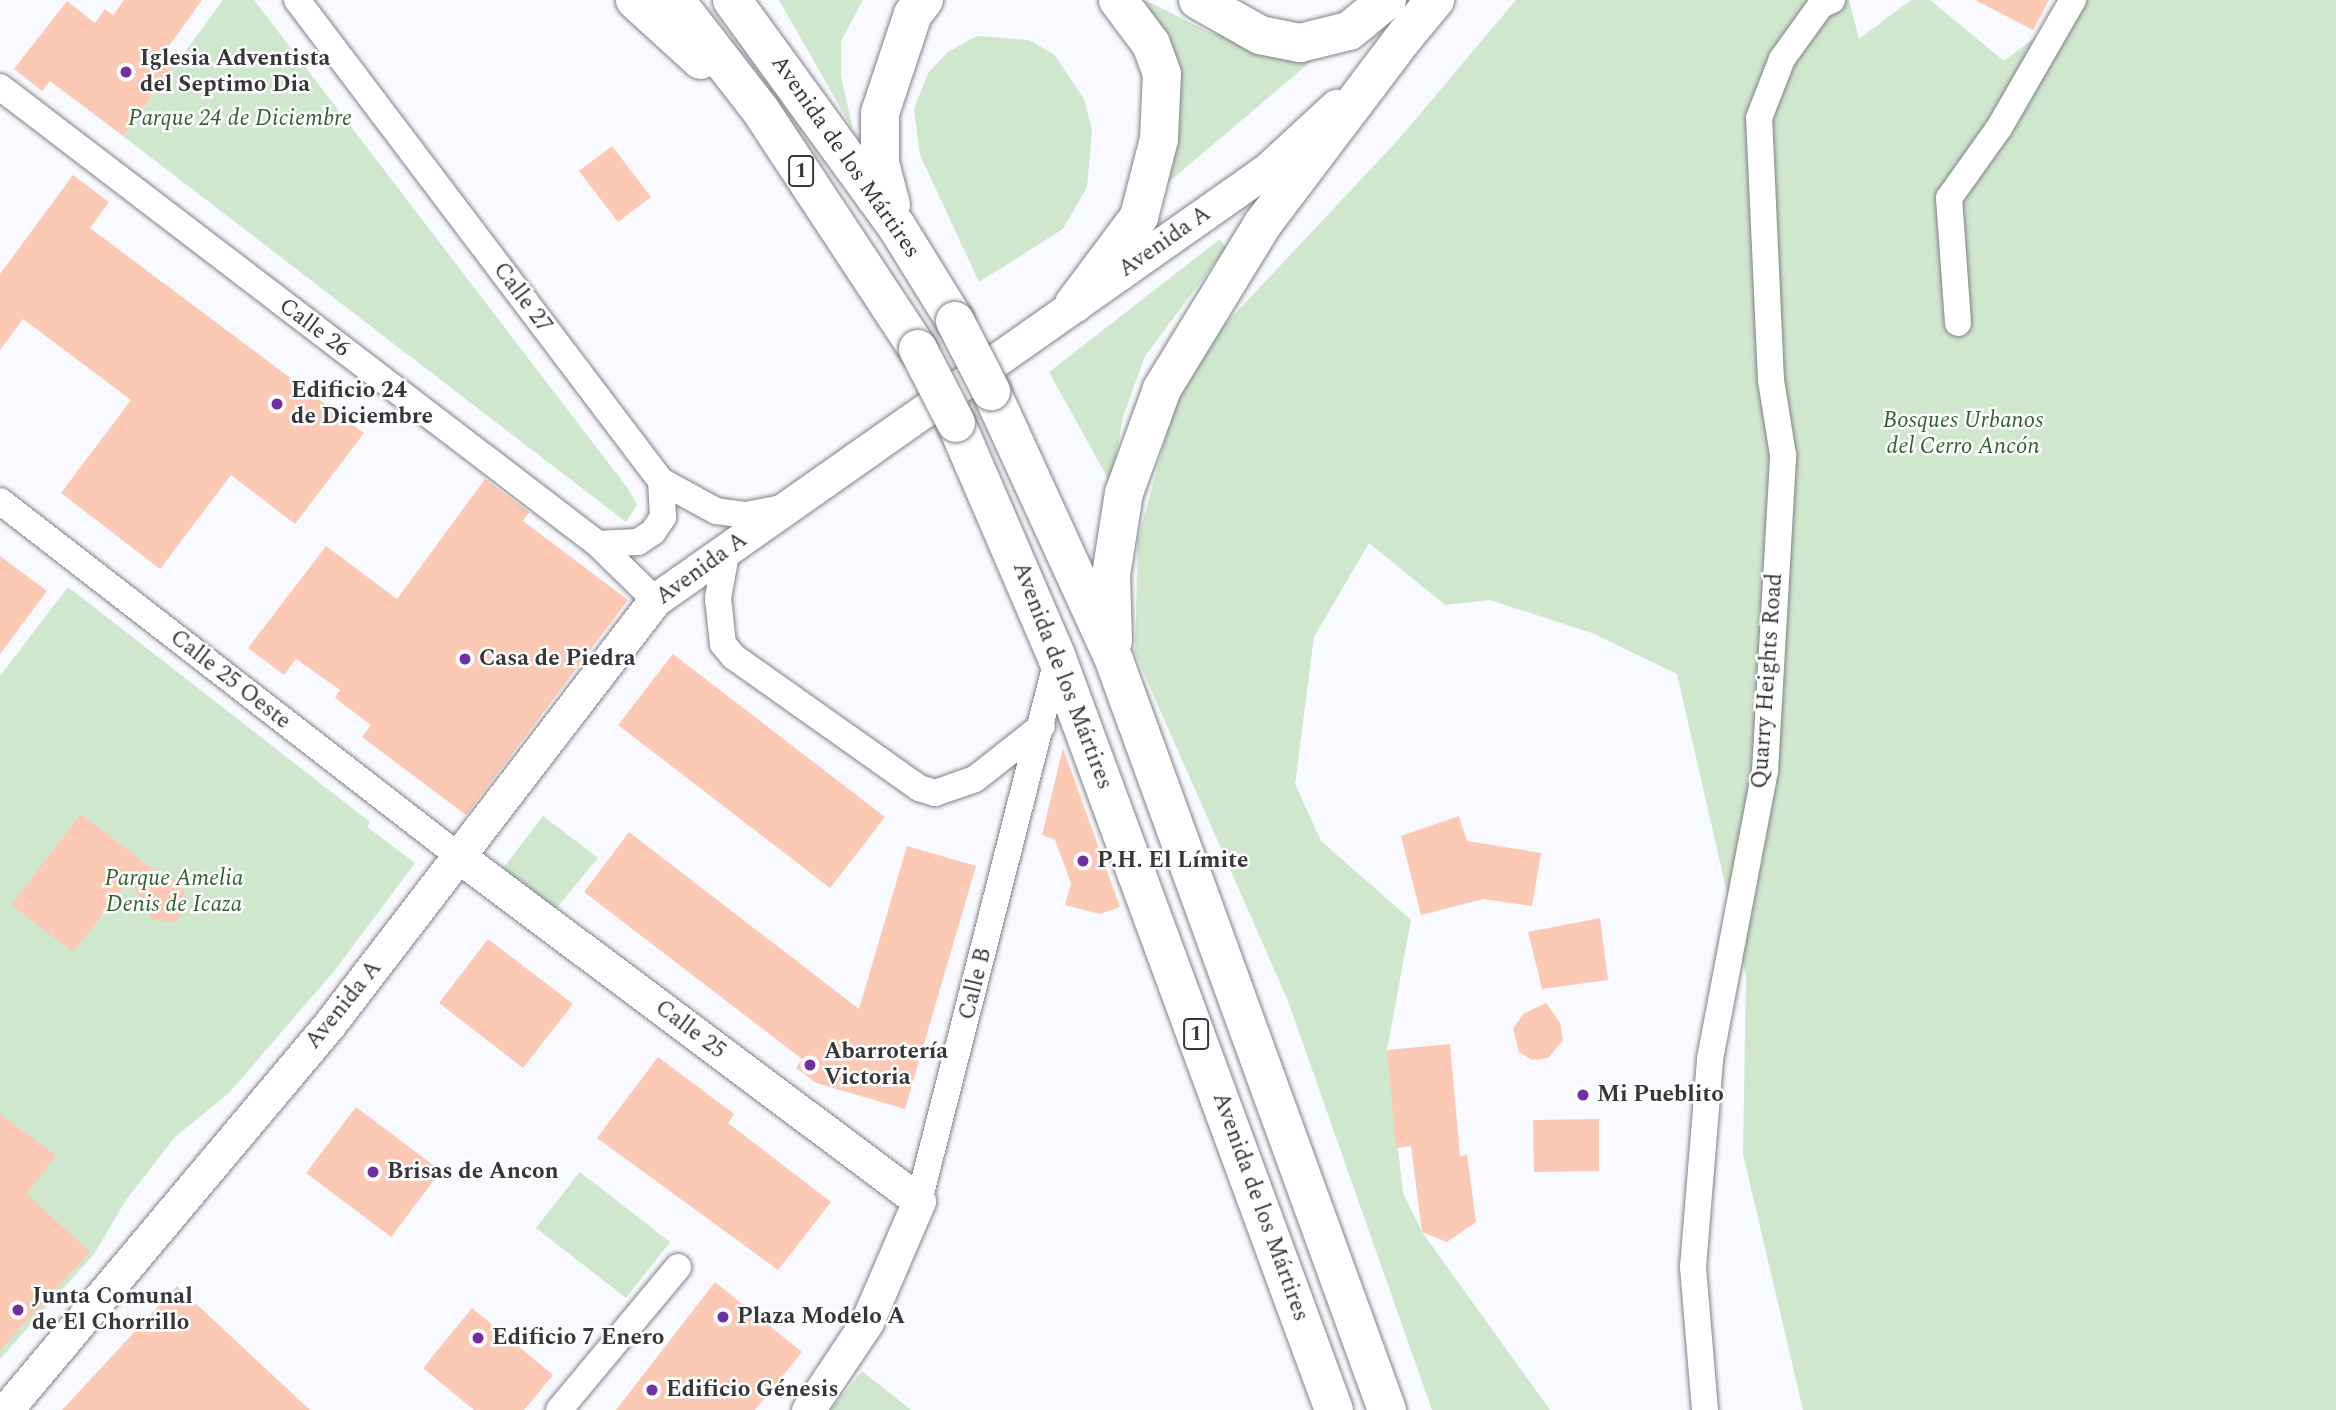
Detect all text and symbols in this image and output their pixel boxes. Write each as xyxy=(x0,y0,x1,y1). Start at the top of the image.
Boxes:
place label: Iglesia Adventista del Septimo Dia xyxy=(140,45,330,99)
street label: Avenida de los Mártires xyxy=(764,50,926,264)
marker: Iglesia Adventista del Septimo Dia xyxy=(118,64,134,80)
park label: Parque 24 de Diciembre xyxy=(128,105,352,133)
road number: 1 xyxy=(787,154,815,188)
street label: Avenida A xyxy=(1114,200,1216,284)
street label: Calle 27 xyxy=(487,257,557,339)
street label: Calle 26 xyxy=(273,293,355,363)
place label: Edificio 24 de Diciembre xyxy=(291,377,433,431)
marker: Edificio 24 de Diciembre xyxy=(269,396,285,412)
park label: Bosques Urbanos del Cerro Ancón xyxy=(1883,407,2043,461)
street label: Avenida A xyxy=(651,527,753,611)
street label: Avenida de los Mártires xyxy=(1006,558,1118,794)
street label: Quarry Heights Road xyxy=(1747,572,1789,790)
street label: Calle 25 Oeste xyxy=(164,624,296,736)
place label: Casa de Piedra xyxy=(479,645,636,673)
marker: Casa de Piedra xyxy=(457,651,473,667)
place label: P.H. El Límite xyxy=(1097,847,1248,875)
marker: P.H. El Límite xyxy=(1075,853,1091,869)
park label: Parque Amelia Denis de Icaza xyxy=(105,865,243,919)
street label: Calle B xyxy=(954,945,998,1023)
street label: Avenida A xyxy=(300,955,388,1055)
street label: Calle 25 xyxy=(649,995,731,1065)
road number: 1 xyxy=(1182,1016,1210,1052)
place label: Abarrotería Victoria xyxy=(824,1038,948,1092)
marker: Abarrotería Victoria xyxy=(802,1057,818,1073)
place label: Mi Pueblito xyxy=(1597,1081,1724,1109)
marker: Mi Pueblito xyxy=(1575,1087,1591,1103)
street label: Avenida de los Mártires xyxy=(1206,1089,1314,1325)
place label: Brisas de Ancon xyxy=(387,1158,559,1186)
marker: Brisas de Ancon xyxy=(365,1164,381,1180)
place label: Junta Comunal de El Chorrillo xyxy=(32,1283,193,1337)
marker: Junta Comunal de El Chorrillo xyxy=(10,1302,26,1318)
place label: Plaza Modelo A xyxy=(737,1303,905,1331)
marker: Plaza Modelo A xyxy=(715,1309,731,1325)
place label: Edificio 7 Enero xyxy=(492,1324,664,1352)
marker: Edificio 7 Enero xyxy=(470,1330,486,1346)
place label: Edificio Génesis xyxy=(666,1376,838,1404)
marker: Edificio Génesis xyxy=(644,1382,660,1398)

